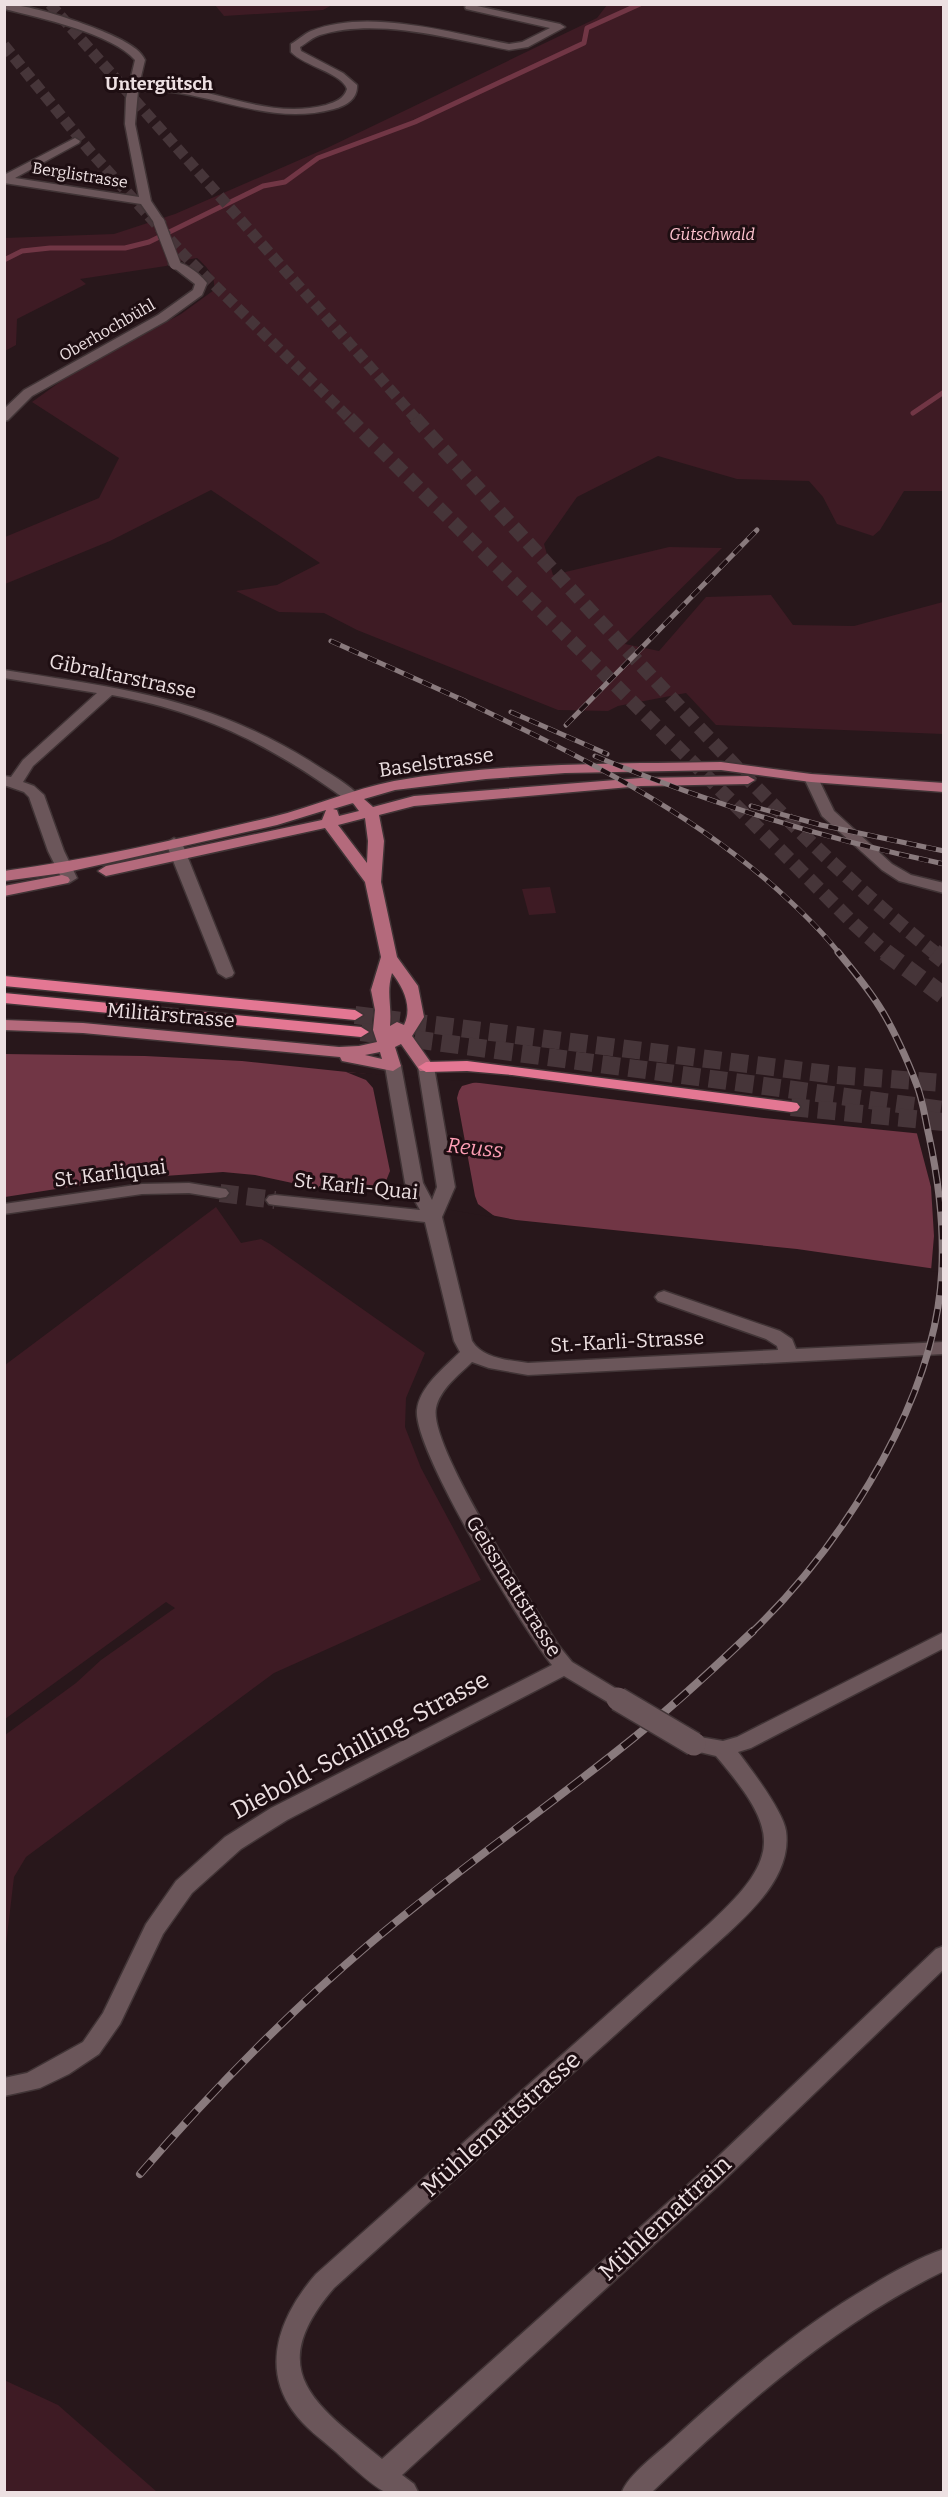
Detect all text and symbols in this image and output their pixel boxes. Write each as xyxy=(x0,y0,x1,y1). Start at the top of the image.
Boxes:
district label: Untergütsch xyxy=(105,73,214,95)
street label: Berglistrasse xyxy=(31,158,129,192)
park label: Gütschwald xyxy=(669,225,755,244)
street label: Oberhochbühl xyxy=(56,295,159,365)
street label: Gibraltarstrasse xyxy=(47,649,199,703)
street label: Baselstrasse xyxy=(377,742,495,782)
street label: Militärstrasse xyxy=(106,997,236,1033)
water label: Reuss xyxy=(446,1132,504,1164)
street label: St. Karliquai xyxy=(53,1154,167,1192)
street label: St. Karli-Quai xyxy=(293,1168,419,1204)
street label: St.-Karli-Strasse xyxy=(549,1325,705,1357)
street label: Geissmattstrasse xyxy=(461,1511,567,1661)
street label: Diebold-Schilling-Strasse xyxy=(227,1665,493,1825)
street label: Mühlemattstrasse xyxy=(416,2045,586,2203)
street label: Mühlemattrain xyxy=(593,2150,737,2286)

